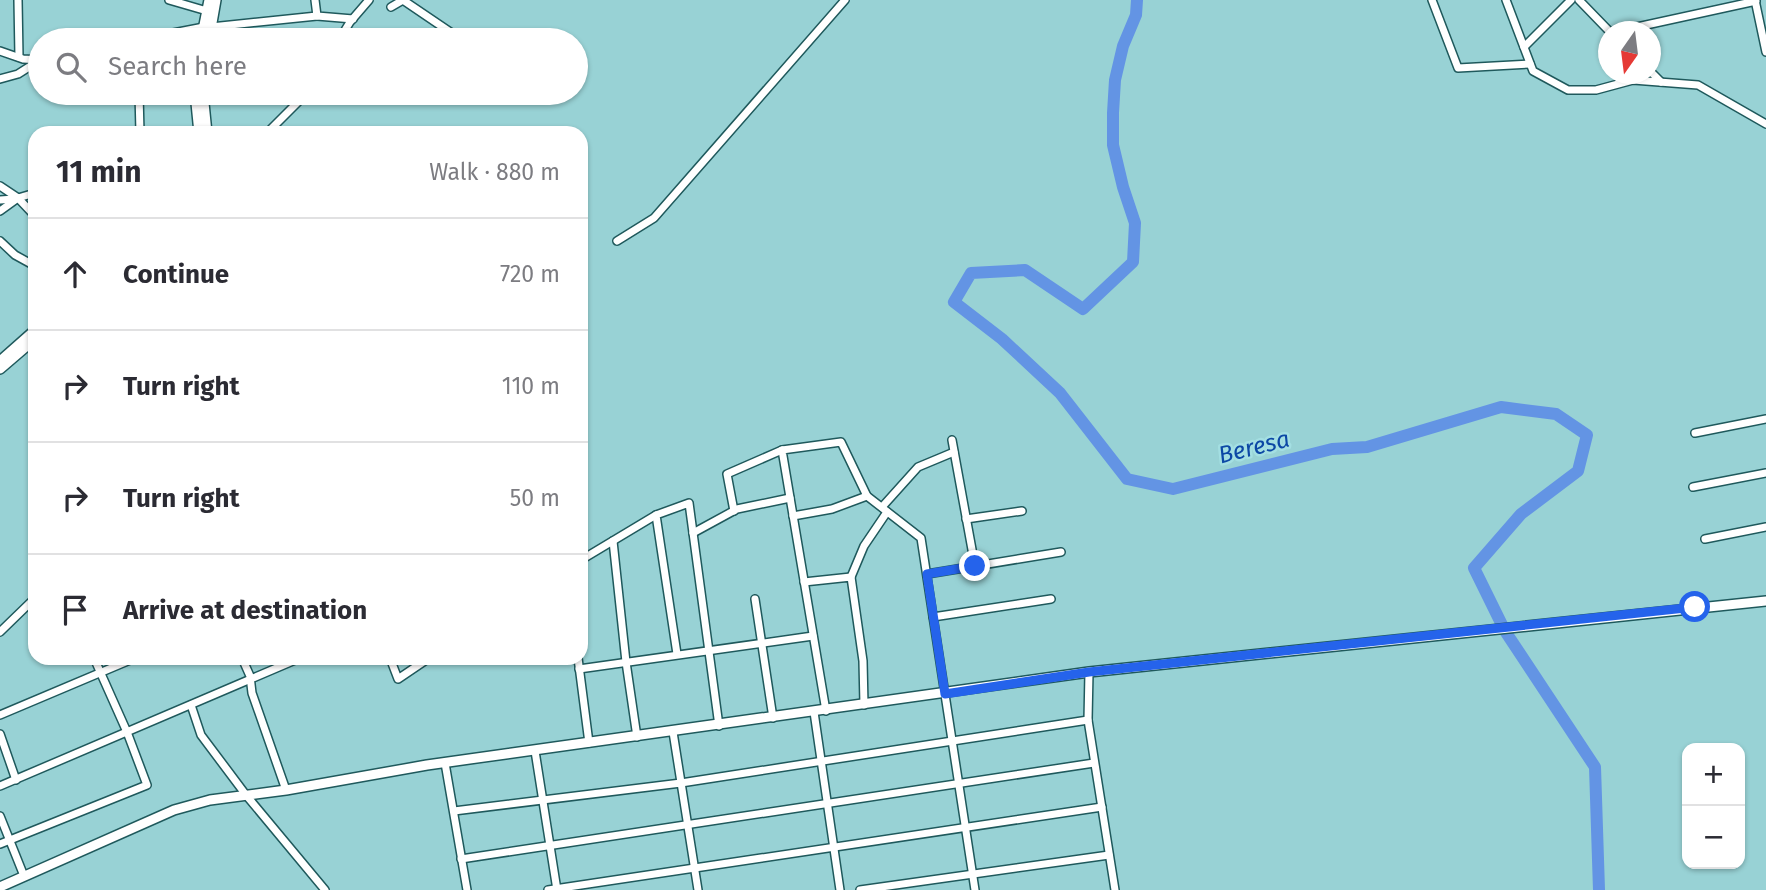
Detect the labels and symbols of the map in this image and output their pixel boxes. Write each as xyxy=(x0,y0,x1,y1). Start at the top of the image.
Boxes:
north arrow xyxy=(1598,21,1661,84)
water label: Beresa xyxy=(1215,425,1293,469)
route end xyxy=(959,550,990,581)
route start xyxy=(1679,591,1710,622)

